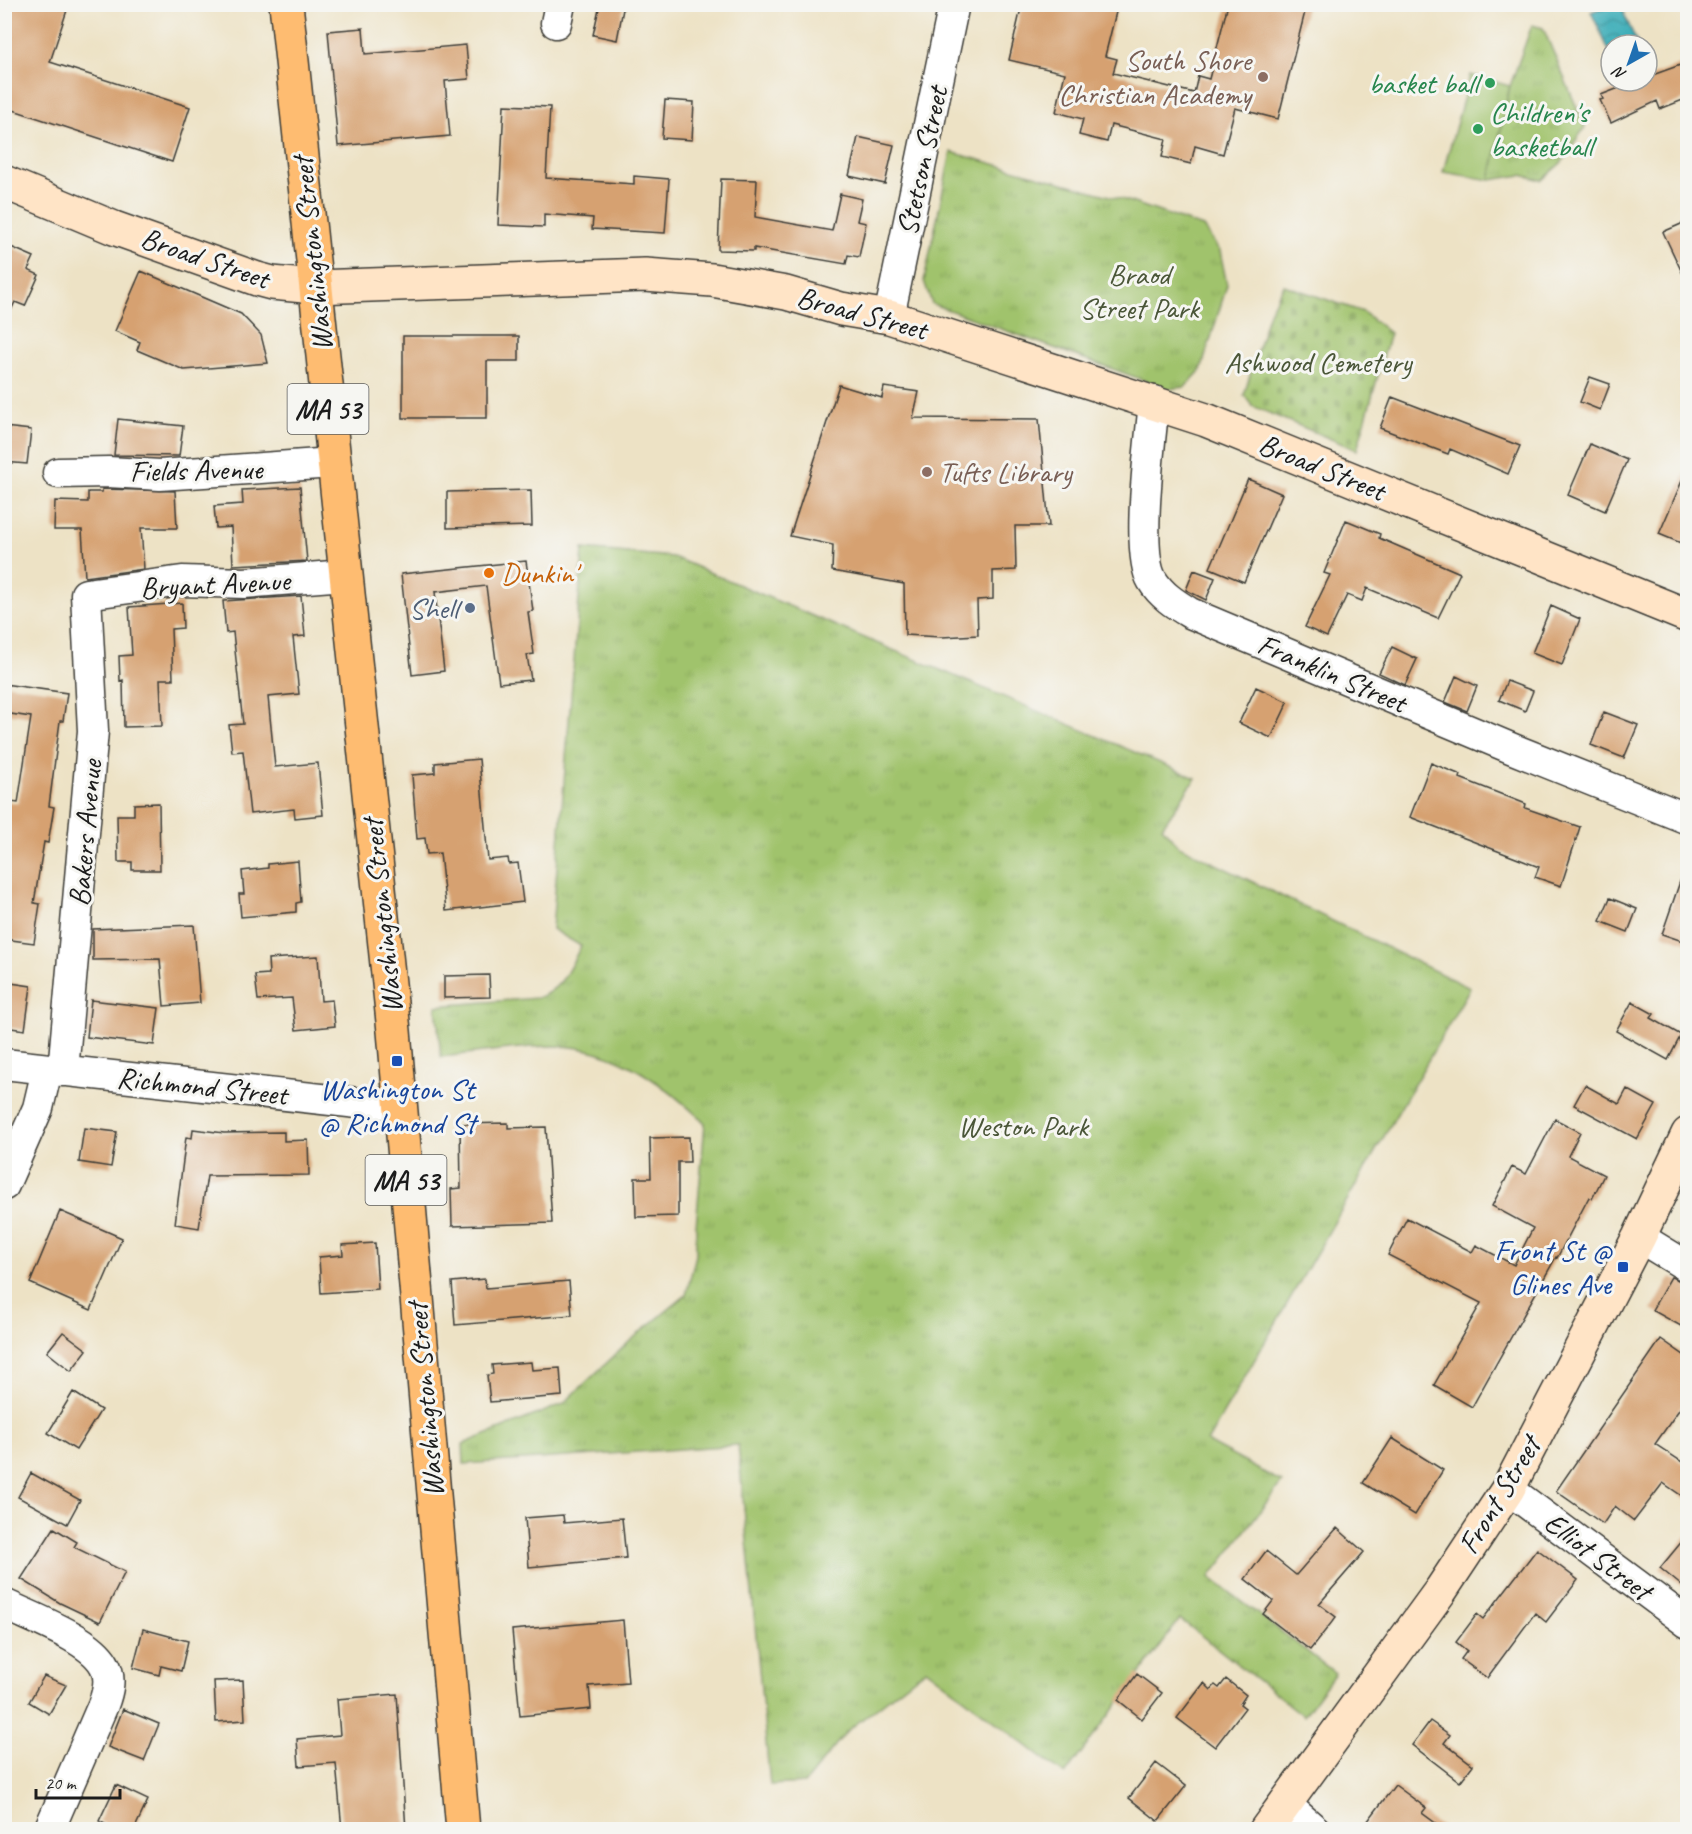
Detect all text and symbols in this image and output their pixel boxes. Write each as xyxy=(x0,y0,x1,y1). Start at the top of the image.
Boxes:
north arrow xyxy=(1599,33,1659,93)
place label: South Shore Christian Academy xyxy=(1058,41,1254,113)
text: N xyxy=(1607,61,1630,85)
place label: basket ball xyxy=(1369,64,1483,102)
marker: South Shore Christian Academy xyxy=(1256,70,1270,84)
marker: basket ball xyxy=(1483,76,1497,90)
street label: Stetson Street xyxy=(888,80,957,239)
place label: Children's basketball xyxy=(1490,93,1597,165)
marker: Children's basketball xyxy=(1471,122,1485,136)
street label: Washington Street xyxy=(282,151,341,353)
street label: Broad Street xyxy=(136,218,277,299)
park label: Braod Street Park xyxy=(1079,255,1201,327)
street label: Broad Street xyxy=(793,277,934,349)
park label: Ashwood Cemetery xyxy=(1224,343,1413,381)
road number: MA 53 xyxy=(288,384,368,434)
street label: Broad Street xyxy=(1253,425,1394,511)
street label: Fields Avenue xyxy=(129,450,265,490)
place label: Tufts Library xyxy=(939,453,1073,491)
marker: Tufts Library xyxy=(920,465,934,479)
place label: Dunkin' xyxy=(501,554,582,592)
street label: Bryant Avenue xyxy=(139,561,293,607)
marker: Dunkin' xyxy=(482,566,496,580)
place label: Shell xyxy=(409,589,463,627)
marker: Shell xyxy=(463,601,477,615)
street label: Franklin Street xyxy=(1252,625,1415,722)
street label: Bakers Avenue xyxy=(60,756,111,908)
street label: Washington Street xyxy=(352,813,411,1015)
marker: Washington St @ Richmond St xyxy=(390,1054,404,1068)
street label: Richmond Street xyxy=(115,1058,292,1114)
place label: Washington St @ Richmond St xyxy=(319,1070,480,1142)
park label: Weston Park xyxy=(958,1107,1090,1145)
road number: MA 53 xyxy=(366,1155,446,1205)
place label: Front St @ Glines Ave xyxy=(1495,1231,1613,1303)
marker: Front St @ Glines Ave xyxy=(1616,1260,1630,1274)
street label: Washington Street xyxy=(397,1297,452,1499)
street label: Front Street xyxy=(1449,1426,1551,1561)
street label: Elliot Street xyxy=(1537,1503,1662,1611)
scale bar xyxy=(36,1762,120,1800)
text: 20 m xyxy=(45,1772,78,1794)

